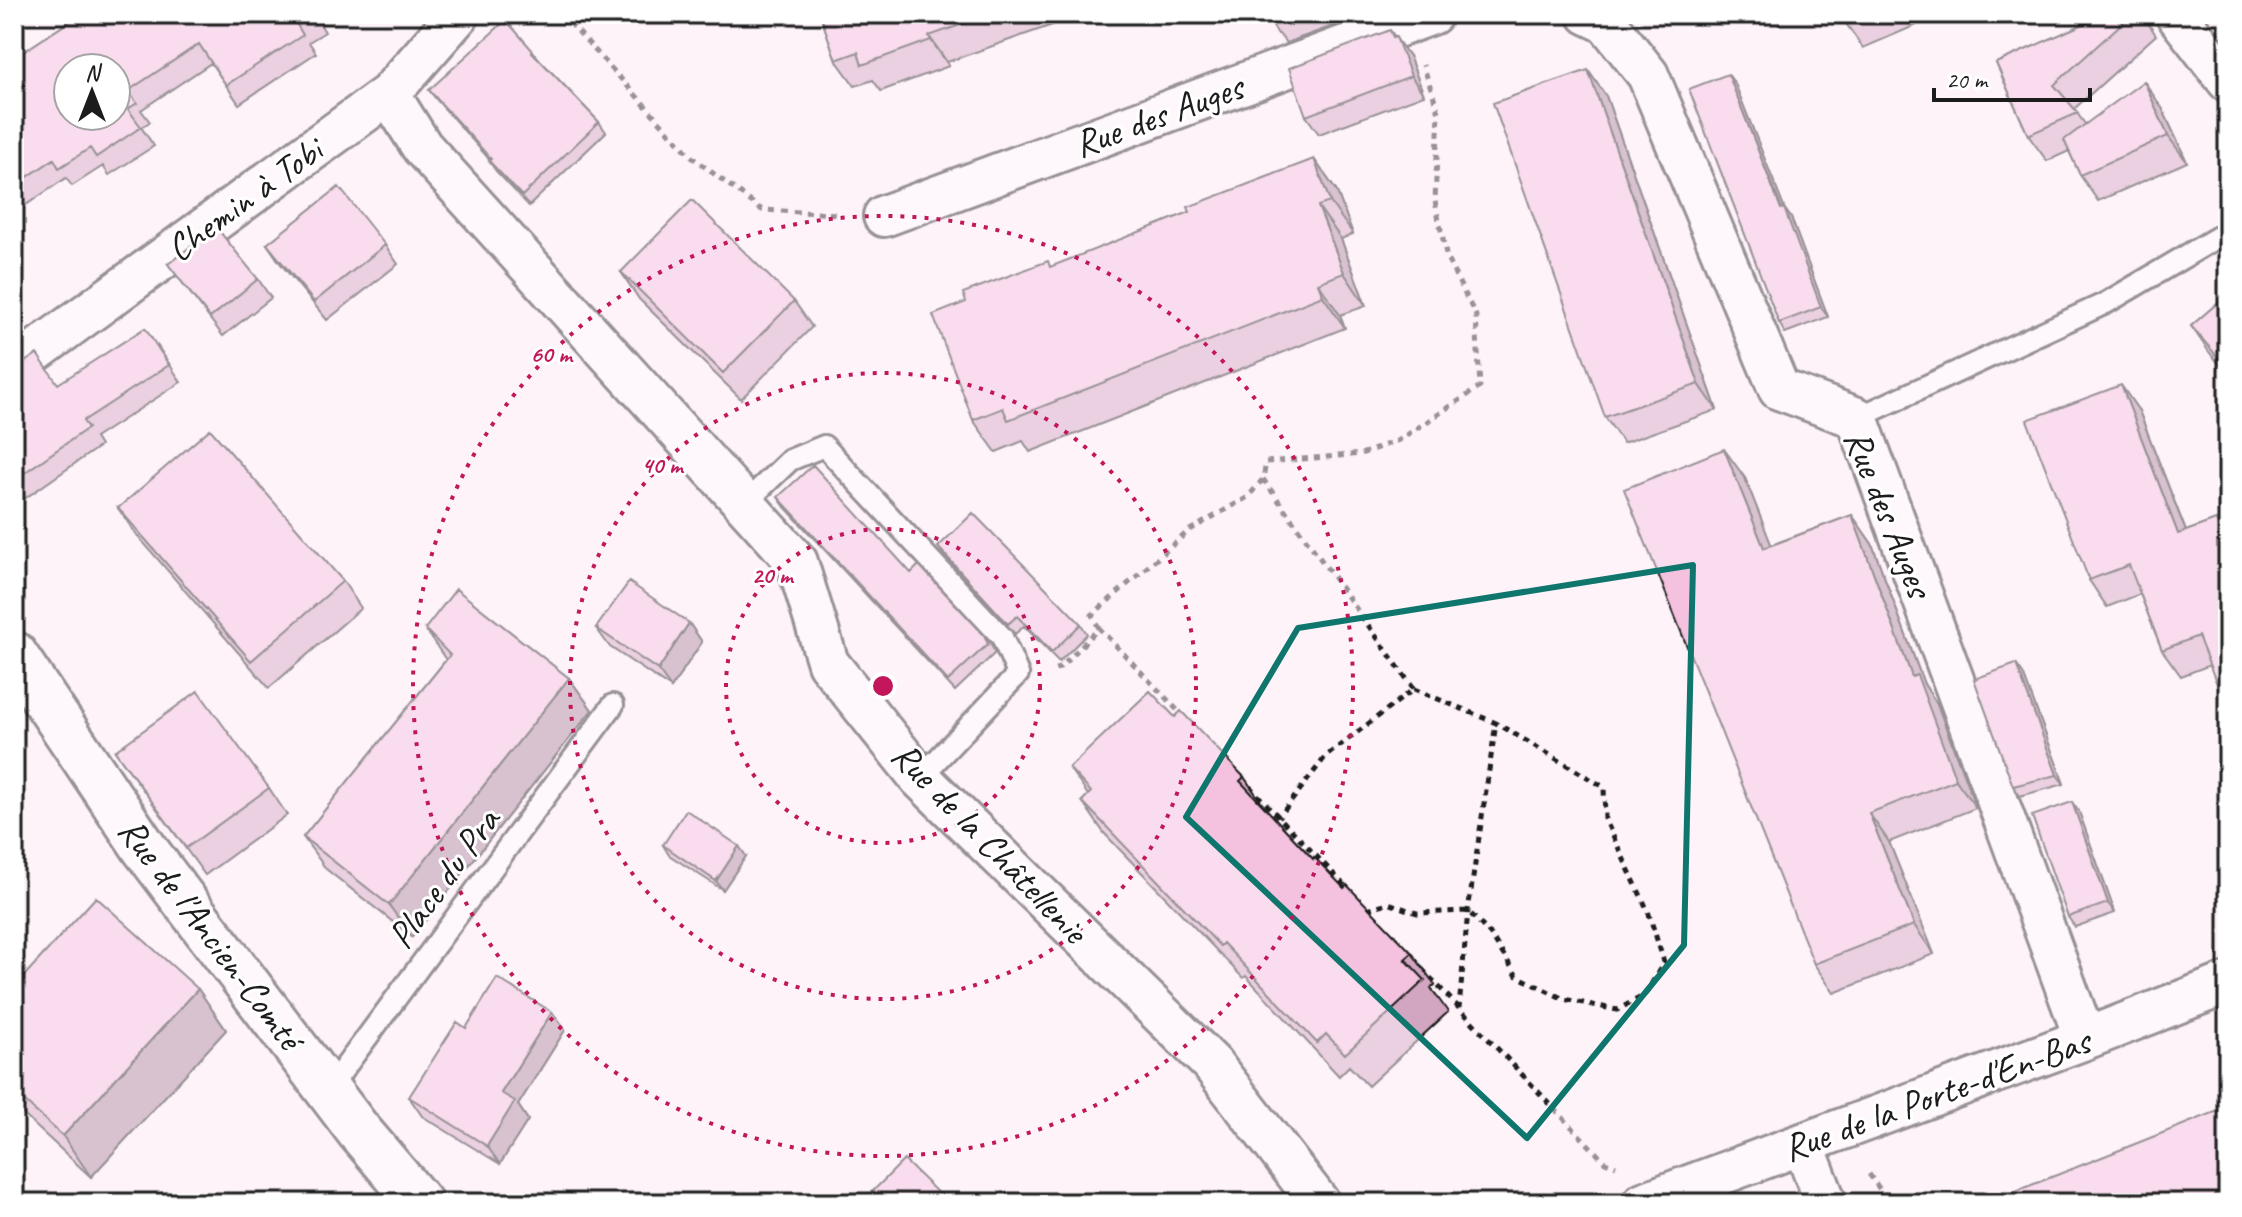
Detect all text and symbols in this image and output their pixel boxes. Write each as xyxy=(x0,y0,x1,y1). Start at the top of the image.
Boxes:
north arrow xyxy=(52,52,132,132)
scale bar xyxy=(1934,52,2090,102)
text: N xyxy=(85,59,102,87)
street label: Rue des Auges xyxy=(1067,62,1253,168)
text: 20 m xyxy=(1946,65,1989,95)
street label: Chemin à Tobi xyxy=(157,125,335,272)
text: 60 m xyxy=(530,339,574,369)
street label: Rue des Auges xyxy=(1834,423,1945,607)
text: 40 m xyxy=(641,450,685,480)
text: 20 m xyxy=(751,560,795,590)
centre of rings xyxy=(869,672,897,700)
street label: Rue de la Châtellenie xyxy=(882,732,1099,955)
street label: Place du Pra xyxy=(377,797,511,958)
street label: Rue de l'Ancien-Comté xyxy=(108,808,316,1063)
street label: Rue de la Porte-d'En-Bas xyxy=(1776,1016,2100,1172)

